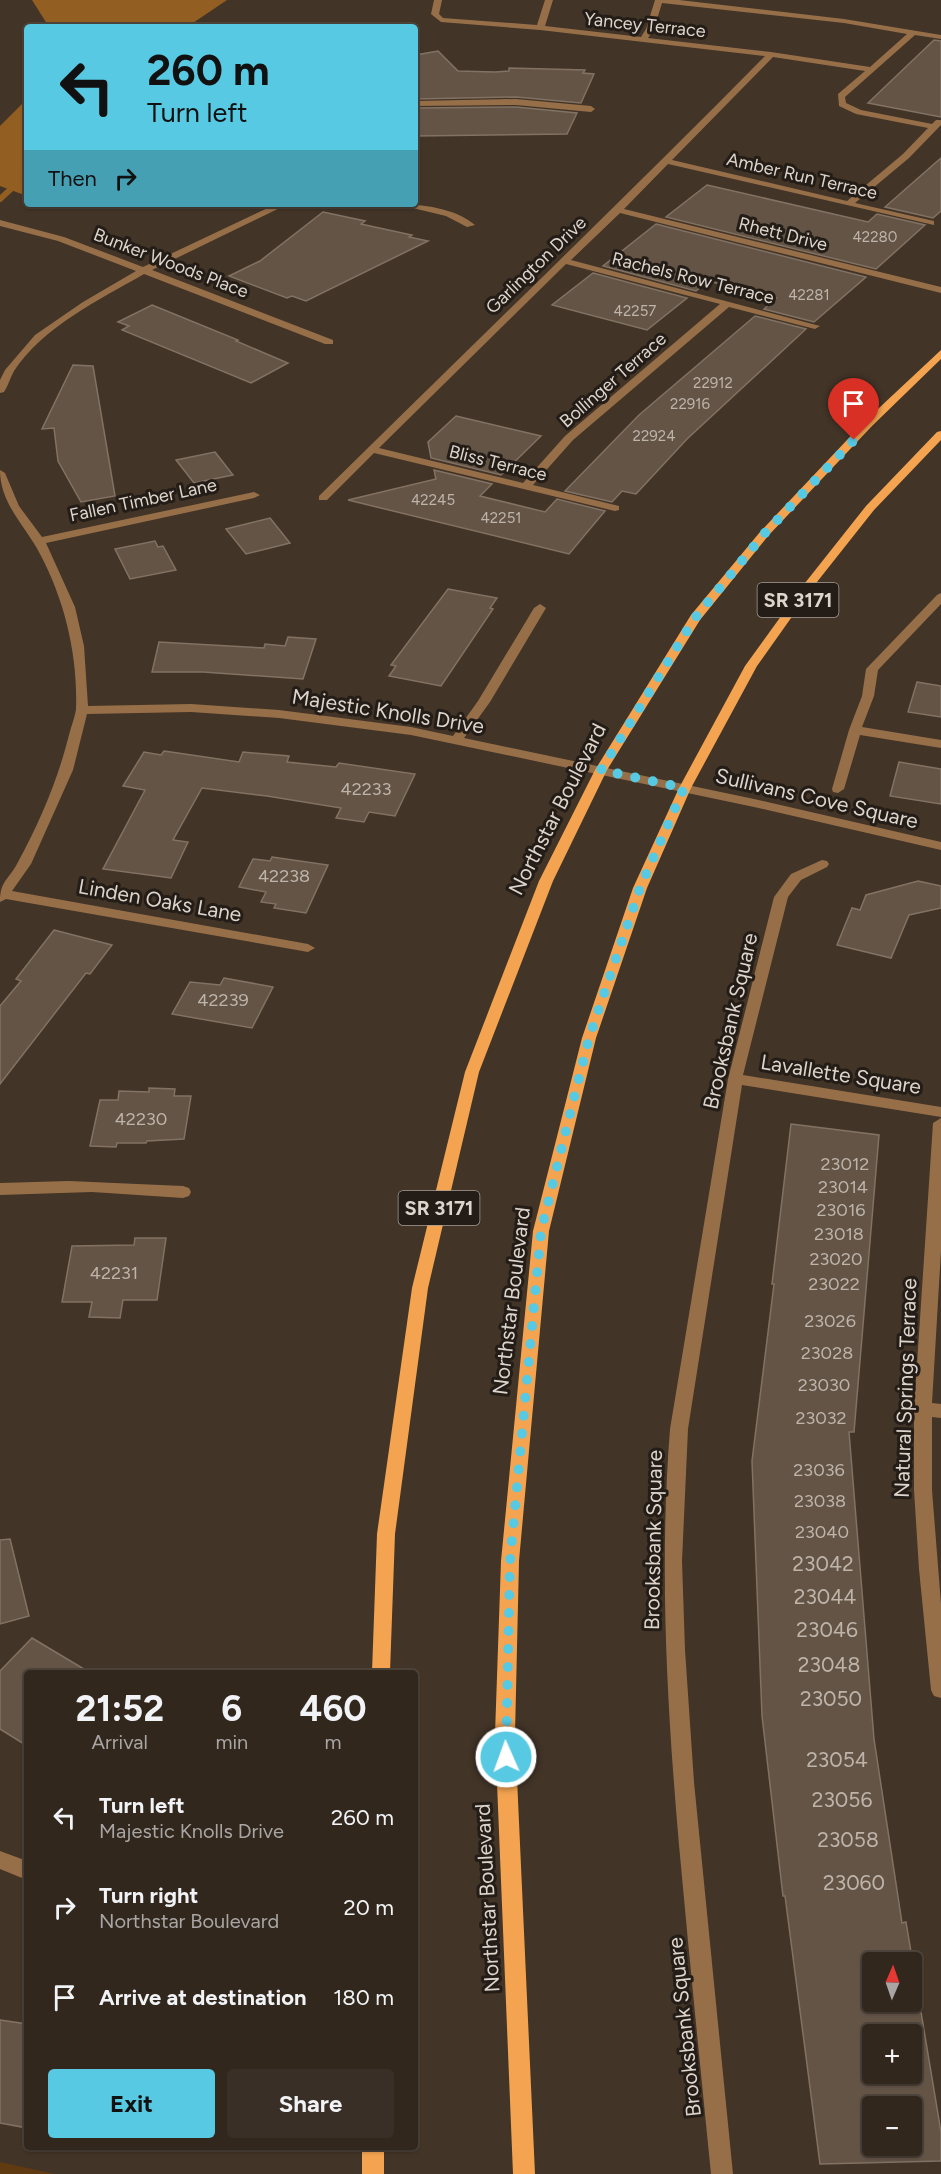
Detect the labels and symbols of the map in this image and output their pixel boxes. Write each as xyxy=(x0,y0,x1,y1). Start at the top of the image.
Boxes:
street label: Yancey Terrace xyxy=(583,8,707,42)
street label: Amber Run Terrace xyxy=(725,148,880,204)
street label: Garlington Drive xyxy=(481,211,591,318)
street label: Rhett Drive xyxy=(736,212,830,256)
street label: Bunker Woods Place xyxy=(91,223,252,303)
house number: 42280 xyxy=(853,228,897,246)
street label: Rachels Row Terrace xyxy=(610,247,777,309)
house number: 42281 xyxy=(788,286,830,304)
house number: 42257 xyxy=(614,302,656,320)
street label: Bollinger Terrace xyxy=(555,328,671,432)
house number: 22912 xyxy=(693,374,733,392)
pin xyxy=(828,378,879,440)
house number: 22916 xyxy=(670,395,710,413)
house number: 22924 xyxy=(633,427,675,445)
street label: Bliss Terrace xyxy=(447,440,549,486)
street label: Fallen Timber Lane xyxy=(67,474,219,526)
house number: 42245 xyxy=(411,491,455,509)
house number: 42251 xyxy=(481,509,521,527)
road number: SR 3171 xyxy=(758,583,838,617)
street label: Majestic Knolls Drive xyxy=(290,683,486,739)
street label: Northstar Boulevard xyxy=(503,719,611,899)
street label: Sullivans Cove Square xyxy=(713,763,921,833)
house number: 42233 xyxy=(341,778,391,800)
house number: 42238 xyxy=(258,865,310,887)
street label: Linden Oaks Lane xyxy=(76,873,244,927)
street label: Brooksbank Square xyxy=(698,930,762,1112)
house number: 42239 xyxy=(197,989,249,1011)
street label: Lavallette Square xyxy=(759,1049,923,1099)
house number: 42230 xyxy=(115,1108,167,1130)
house number: 23012 xyxy=(821,1153,869,1175)
house number: 23014 xyxy=(818,1176,868,1198)
road number: SR 3171 xyxy=(398,1191,480,1225)
house number: 23016 xyxy=(816,1199,866,1221)
street label: Northstar Boulevard xyxy=(487,1206,535,1396)
house number: 23018 xyxy=(814,1223,864,1245)
house number: 23020 xyxy=(810,1248,863,1270)
house number: 42231 xyxy=(90,1262,138,1284)
house number: 23022 xyxy=(808,1273,860,1295)
street label: Natural Springs Terrace xyxy=(889,1278,921,1498)
house number: 23026 xyxy=(804,1310,856,1332)
house number: 23028 xyxy=(801,1342,853,1364)
house number: 23030 xyxy=(798,1374,850,1396)
house number: 23032 xyxy=(795,1407,847,1429)
street label: Brooksbank Square xyxy=(639,1450,667,1630)
house number: 23036 xyxy=(793,1459,845,1481)
house number: 23038 xyxy=(794,1490,846,1512)
house number: 23040 xyxy=(795,1521,849,1543)
house number: 23042 xyxy=(792,1551,854,1576)
house number: 23044 xyxy=(794,1584,856,1609)
house number: 23046 xyxy=(796,1617,858,1642)
house number: 23048 xyxy=(798,1652,860,1677)
house number: 23050 xyxy=(800,1686,862,1711)
position arrow xyxy=(474,1725,538,1789)
house number: 23054 xyxy=(806,1747,868,1772)
house number: 23056 xyxy=(812,1787,872,1812)
street label: Northstar Boulevard xyxy=(470,1803,504,1993)
house number: 23058 xyxy=(817,1827,879,1852)
house number: 23060 xyxy=(823,1870,885,1895)
street label: Brooksbank Square xyxy=(662,1936,706,2118)
north arrow xyxy=(862,1952,922,2012)

